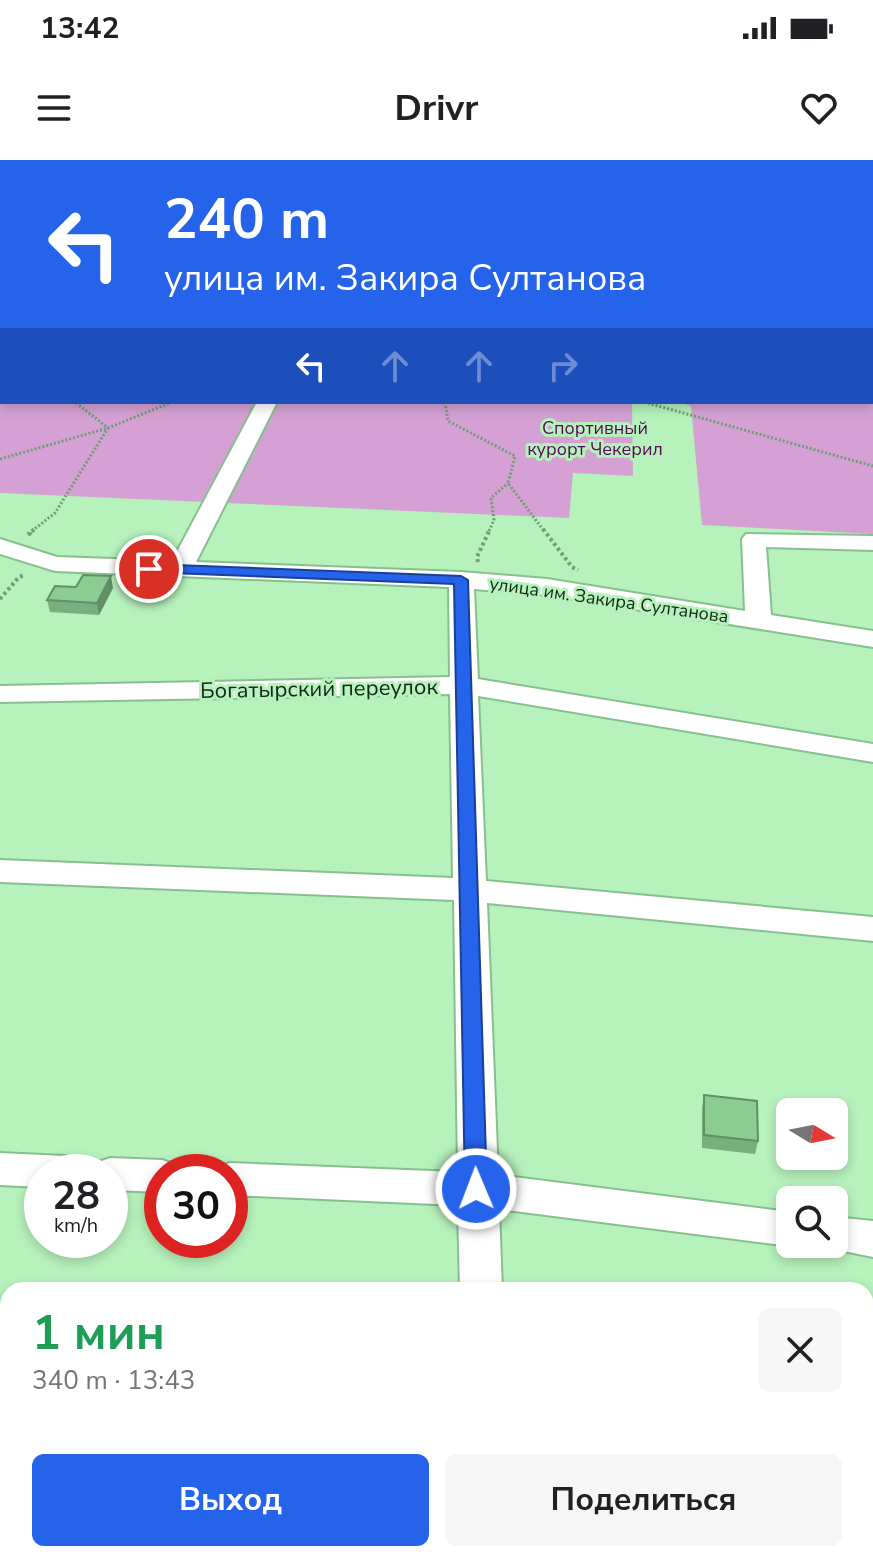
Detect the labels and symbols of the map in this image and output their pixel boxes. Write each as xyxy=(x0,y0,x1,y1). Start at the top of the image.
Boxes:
park label: Спортивный курорт Чекерил xyxy=(527,416,663,461)
pin xyxy=(115,535,183,603)
street label: улица им. Закира Султанова xyxy=(488,571,730,629)
street label: Богатырский переулок xyxy=(200,672,439,706)
north arrow xyxy=(776,1098,848,1170)
position arrow xyxy=(434,1147,518,1231)
speed limit sign: 30 xyxy=(144,1154,248,1258)

